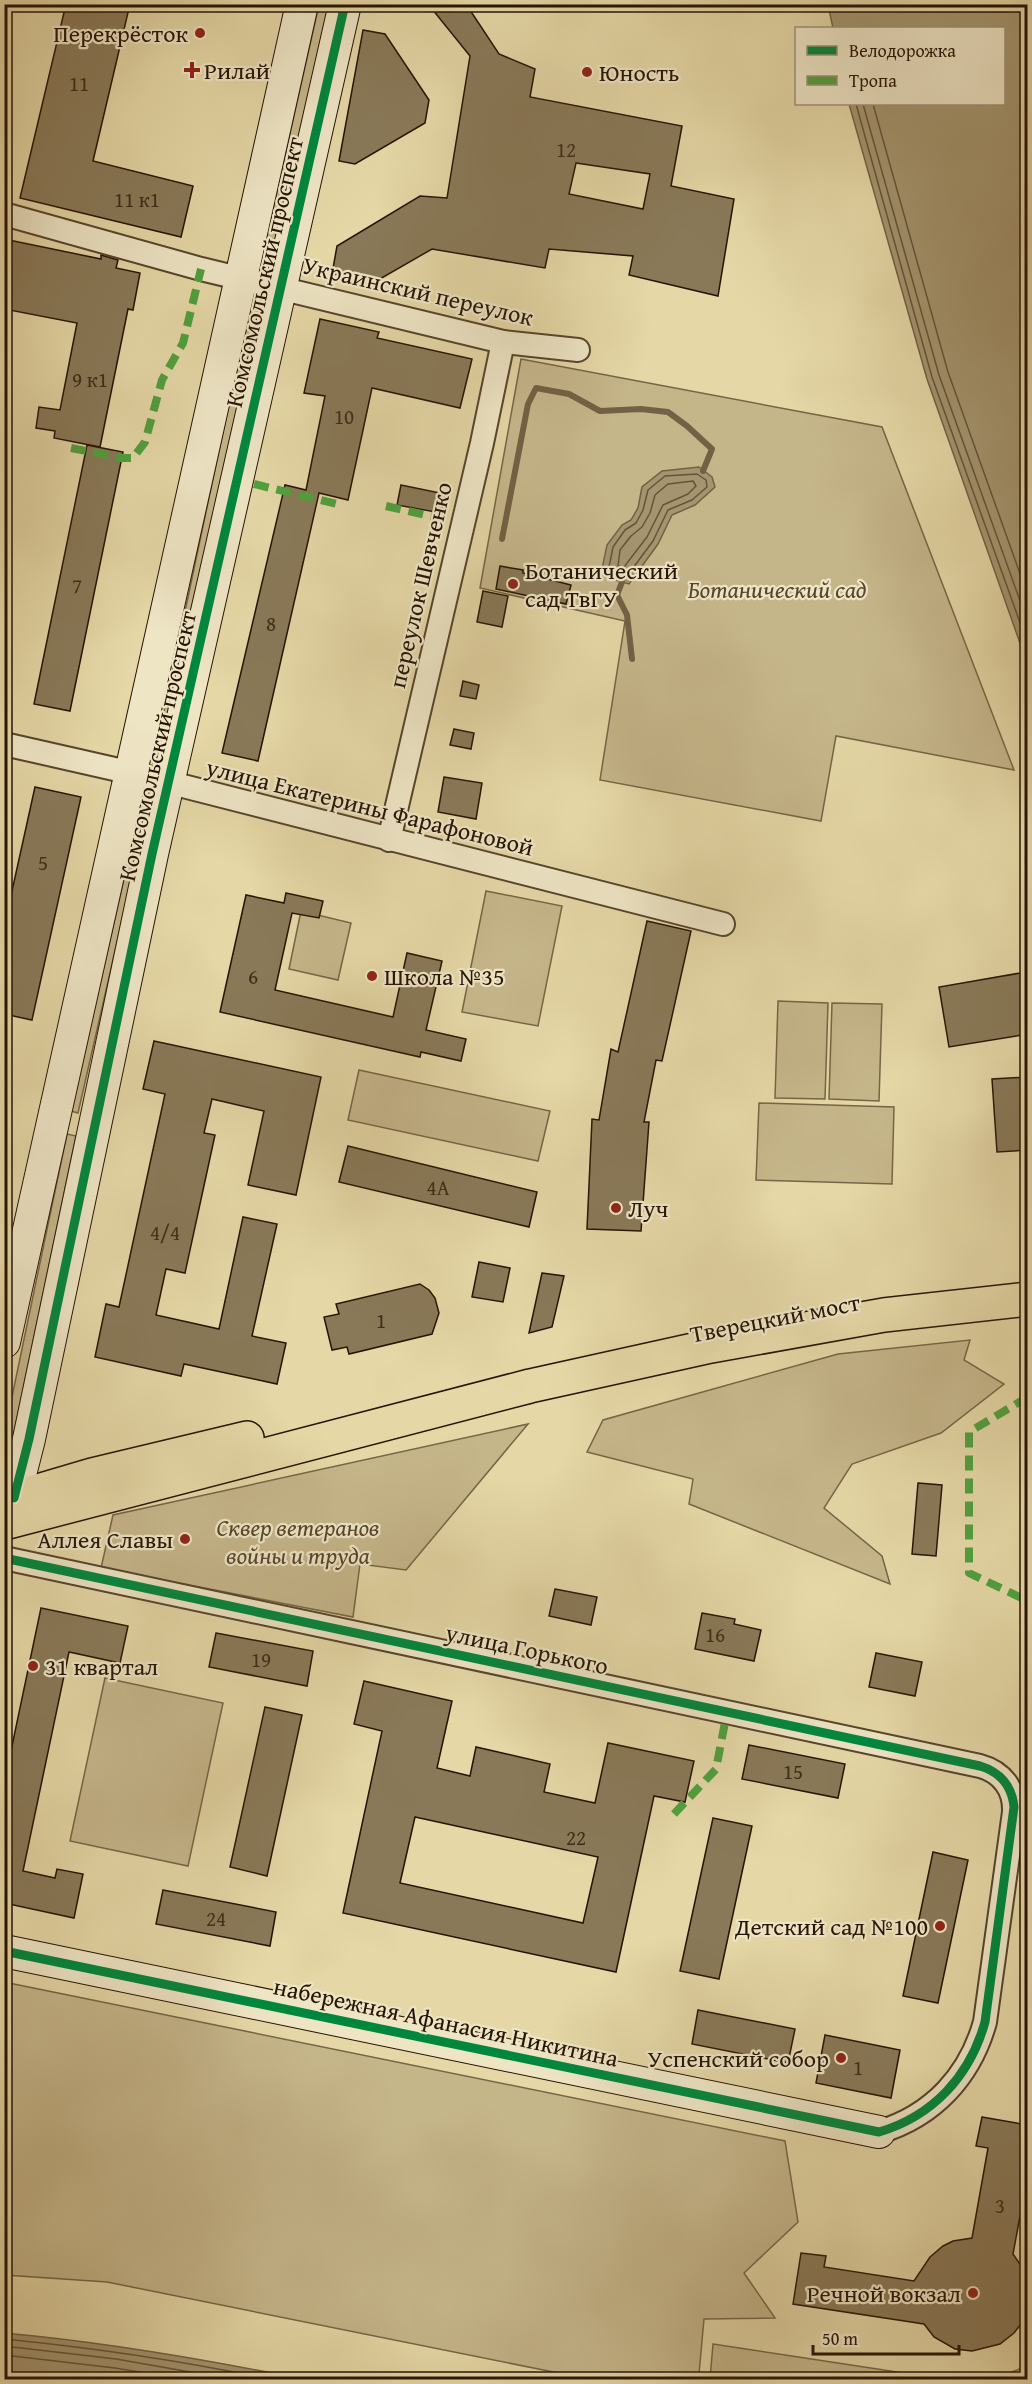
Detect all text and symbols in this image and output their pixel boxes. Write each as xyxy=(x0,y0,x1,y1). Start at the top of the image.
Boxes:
place label: Перекрёсток xyxy=(53,16,188,51)
marker: Перекрёсток xyxy=(193,26,207,40)
legend xyxy=(795,27,1005,105)
text: Велодорожка xyxy=(849,37,956,64)
place label: Рилай xyxy=(204,53,270,88)
place label: Юность xyxy=(599,55,679,90)
marker: Рилай xyxy=(185,63,199,77)
marker: Юность xyxy=(580,65,594,79)
text: Тропа xyxy=(849,67,897,94)
house number: 11 xyxy=(69,68,89,99)
street label: Комсомольский проспект xyxy=(216,133,312,411)
house number: 12 xyxy=(556,134,576,165)
house number: 11 к1 xyxy=(114,184,160,215)
street label: Украинский переулок xyxy=(299,247,537,335)
house number: 9 к1 xyxy=(72,364,108,395)
house number: 10 xyxy=(334,401,354,432)
street label: переулок Шевченко xyxy=(379,479,461,691)
place label: Ботанический сад ТвГУ xyxy=(525,553,678,616)
house number: 7 xyxy=(72,570,82,601)
park label: Ботанический сад xyxy=(688,572,866,607)
marker: Ботанический сад ТвГУ xyxy=(506,577,520,591)
street label: Комсомольский проспект xyxy=(109,607,205,885)
house number: 8 xyxy=(266,608,276,639)
street label: улица Екатерины Фарафоновой xyxy=(202,749,537,865)
house number: 5 xyxy=(38,847,48,878)
place label: Школа №35 xyxy=(384,959,505,994)
house number: 6 xyxy=(248,961,258,992)
marker: Школа №35 xyxy=(365,969,379,983)
house number: 4А xyxy=(427,1172,450,1203)
place label: Луч xyxy=(628,1191,668,1226)
marker: Луч xyxy=(609,1201,623,1215)
house number: 4/4 xyxy=(150,1217,180,1248)
street label: Тверецкий мост xyxy=(687,1284,863,1352)
house number: 1 xyxy=(376,1305,386,1336)
park label: Сквер ветеранов войны и труда xyxy=(216,1510,380,1573)
place label: Аллея Славы xyxy=(37,1522,173,1557)
marker: Аллея Славы xyxy=(178,1532,192,1546)
street label: улица Горького xyxy=(441,1614,612,1683)
house number: 16 xyxy=(705,1619,725,1650)
house number: 19 xyxy=(251,1644,271,1675)
place label: 31 квартал xyxy=(45,1649,158,1684)
marker: 31 квартал xyxy=(26,1659,40,1673)
house number: 15 xyxy=(783,1756,803,1787)
house number: 22 xyxy=(566,1822,586,1853)
house number: 24 xyxy=(206,1903,226,1934)
place label: Детский сад №100 xyxy=(734,1909,928,1944)
marker: Детский сад №100 xyxy=(933,1919,947,1933)
street label: набережная Афанасия Никитина xyxy=(270,1968,622,2076)
place label: Успенский собор xyxy=(648,2041,829,2076)
marker: Успенский собор xyxy=(834,2051,848,2065)
house number: 1 xyxy=(853,2052,863,2083)
house number: 3 xyxy=(995,2190,1005,2221)
place label: Речной вокзал xyxy=(807,2276,961,2311)
marker: Речной вокзал xyxy=(966,2286,980,2300)
scale bar xyxy=(813,2318,958,2356)
text: 50 m xyxy=(822,2325,858,2352)

